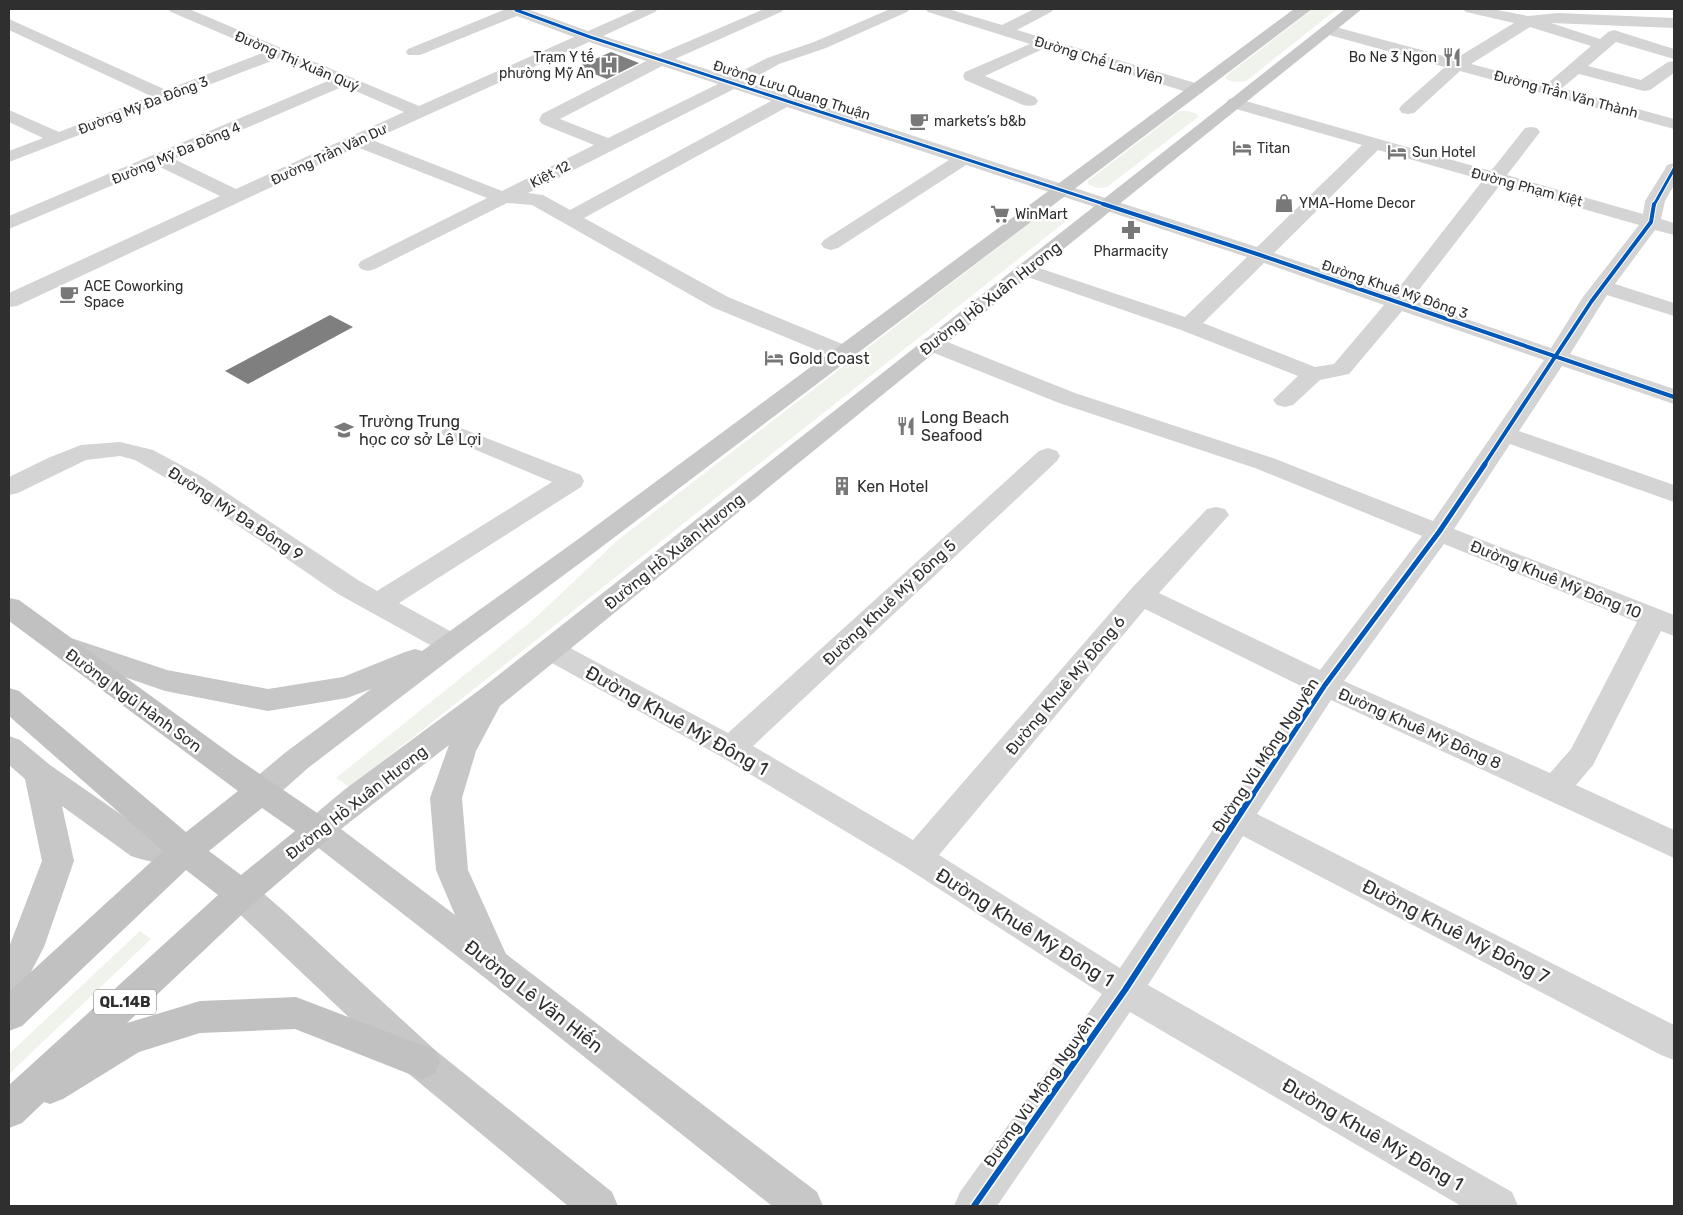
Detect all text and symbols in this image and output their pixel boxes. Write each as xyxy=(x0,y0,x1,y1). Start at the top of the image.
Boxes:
street label: Đường Thị Xuân Quý xyxy=(232,28,362,95)
street label: Đường Chế Lan Viên xyxy=(1032,32,1166,88)
restaurant icon: Bo Ne 3 Ngon xyxy=(1441,46,1463,68)
place label: Trạm Y tế phường Mỹ An xyxy=(499,48,594,82)
place label: Bo Ne 3 Ngon xyxy=(1349,49,1437,66)
hospital icon: Trạm Y tế phường Mỹ An xyxy=(598,54,620,76)
street label: Đường Lưu Quang Thuận xyxy=(711,57,873,124)
street label: Đường Trần Văn Thành xyxy=(1492,66,1640,122)
street label: Đường Mỹ Đa Đông 3 xyxy=(76,73,211,138)
cafe icon: markets’s b&b xyxy=(908,110,930,132)
place label: markets’s b&b xyxy=(934,113,1026,130)
street label: Đường Mỹ Đa Đông 4 xyxy=(109,119,243,188)
street label: Đường Trần Văn Dư xyxy=(268,119,390,189)
hotel icon: Titan xyxy=(1231,137,1253,159)
place label: Titan xyxy=(1257,140,1290,157)
hotel icon: Sun Hotel xyxy=(1386,141,1408,163)
place label: Sun Hotel xyxy=(1412,144,1476,161)
street label: Kiệt 12 xyxy=(527,157,573,192)
street label: Đường Phạm Kiệt xyxy=(1469,164,1585,211)
shop icon: YMA-Home Decor xyxy=(1273,192,1295,214)
place label: YMA-Home Decor xyxy=(1299,195,1416,212)
supermarket icon: WinMart xyxy=(989,203,1011,225)
place label: WinMart xyxy=(1015,206,1068,223)
pharmacy icon: Pharmacity xyxy=(1120,219,1142,241)
street label: Đường Hồ Xuân Hương xyxy=(915,236,1065,359)
place label: Pharmacity xyxy=(1093,243,1169,260)
street label: Đường Khuê Mỹ Đông 3 xyxy=(1319,256,1470,323)
place label: ACE Coworking Space xyxy=(84,278,183,311)
cafe icon: ACE Coworking Space xyxy=(58,283,80,305)
hotel icon: Gold Coast xyxy=(763,347,785,369)
place label: Gold Coast xyxy=(789,349,869,368)
place label: Long Beach Seafood xyxy=(921,408,1009,445)
place label: Trường Trung học cơ sở Lê Lợi xyxy=(359,412,481,449)
restaurant icon: Long Beach Seafood xyxy=(895,415,917,437)
school or university icon: Trường Trung học cơ sở Lê Lợi xyxy=(333,419,355,441)
street label: Đường Mỹ Đa Đông 9 xyxy=(165,463,307,564)
building icon: Ken Hotel xyxy=(831,475,853,497)
place label: Ken Hotel xyxy=(857,477,928,496)
street label: Đường Hồ Xuân Hương xyxy=(600,488,748,613)
street label: Đường Khuê Mỹ Đông 5 xyxy=(819,536,960,669)
street label: Đường Khuê Mỹ Đông 10 xyxy=(1467,536,1644,623)
street label: Đường Khuê Mỹ Đông 6 xyxy=(1002,612,1129,759)
street label: Đường Ngũ Hành Sơn xyxy=(62,645,205,756)
street label: Đường Khuê Mỹ Đông 1 xyxy=(581,661,772,780)
street label: Đường Vũ Mộng Nguyên xyxy=(1208,674,1323,836)
street label: Đường Khuê Mỹ Đông 8 xyxy=(1335,684,1504,773)
street label: Đường Hồ Xuân Hương xyxy=(281,740,431,863)
street label: Đường Khuê Mỹ Đông 1 xyxy=(932,863,1118,992)
street label: Đường Khuê Mỹ Đông 7 xyxy=(1358,874,1553,989)
street label: Đường Lê Văn Hiến xyxy=(460,935,608,1058)
road number: QL.14B xyxy=(94,990,156,1014)
street label: Đường Vũ Mộng Nguyên xyxy=(980,1012,1099,1171)
street label: Đường Khuê Mỹ Đông 1 xyxy=(1278,1073,1467,1196)

